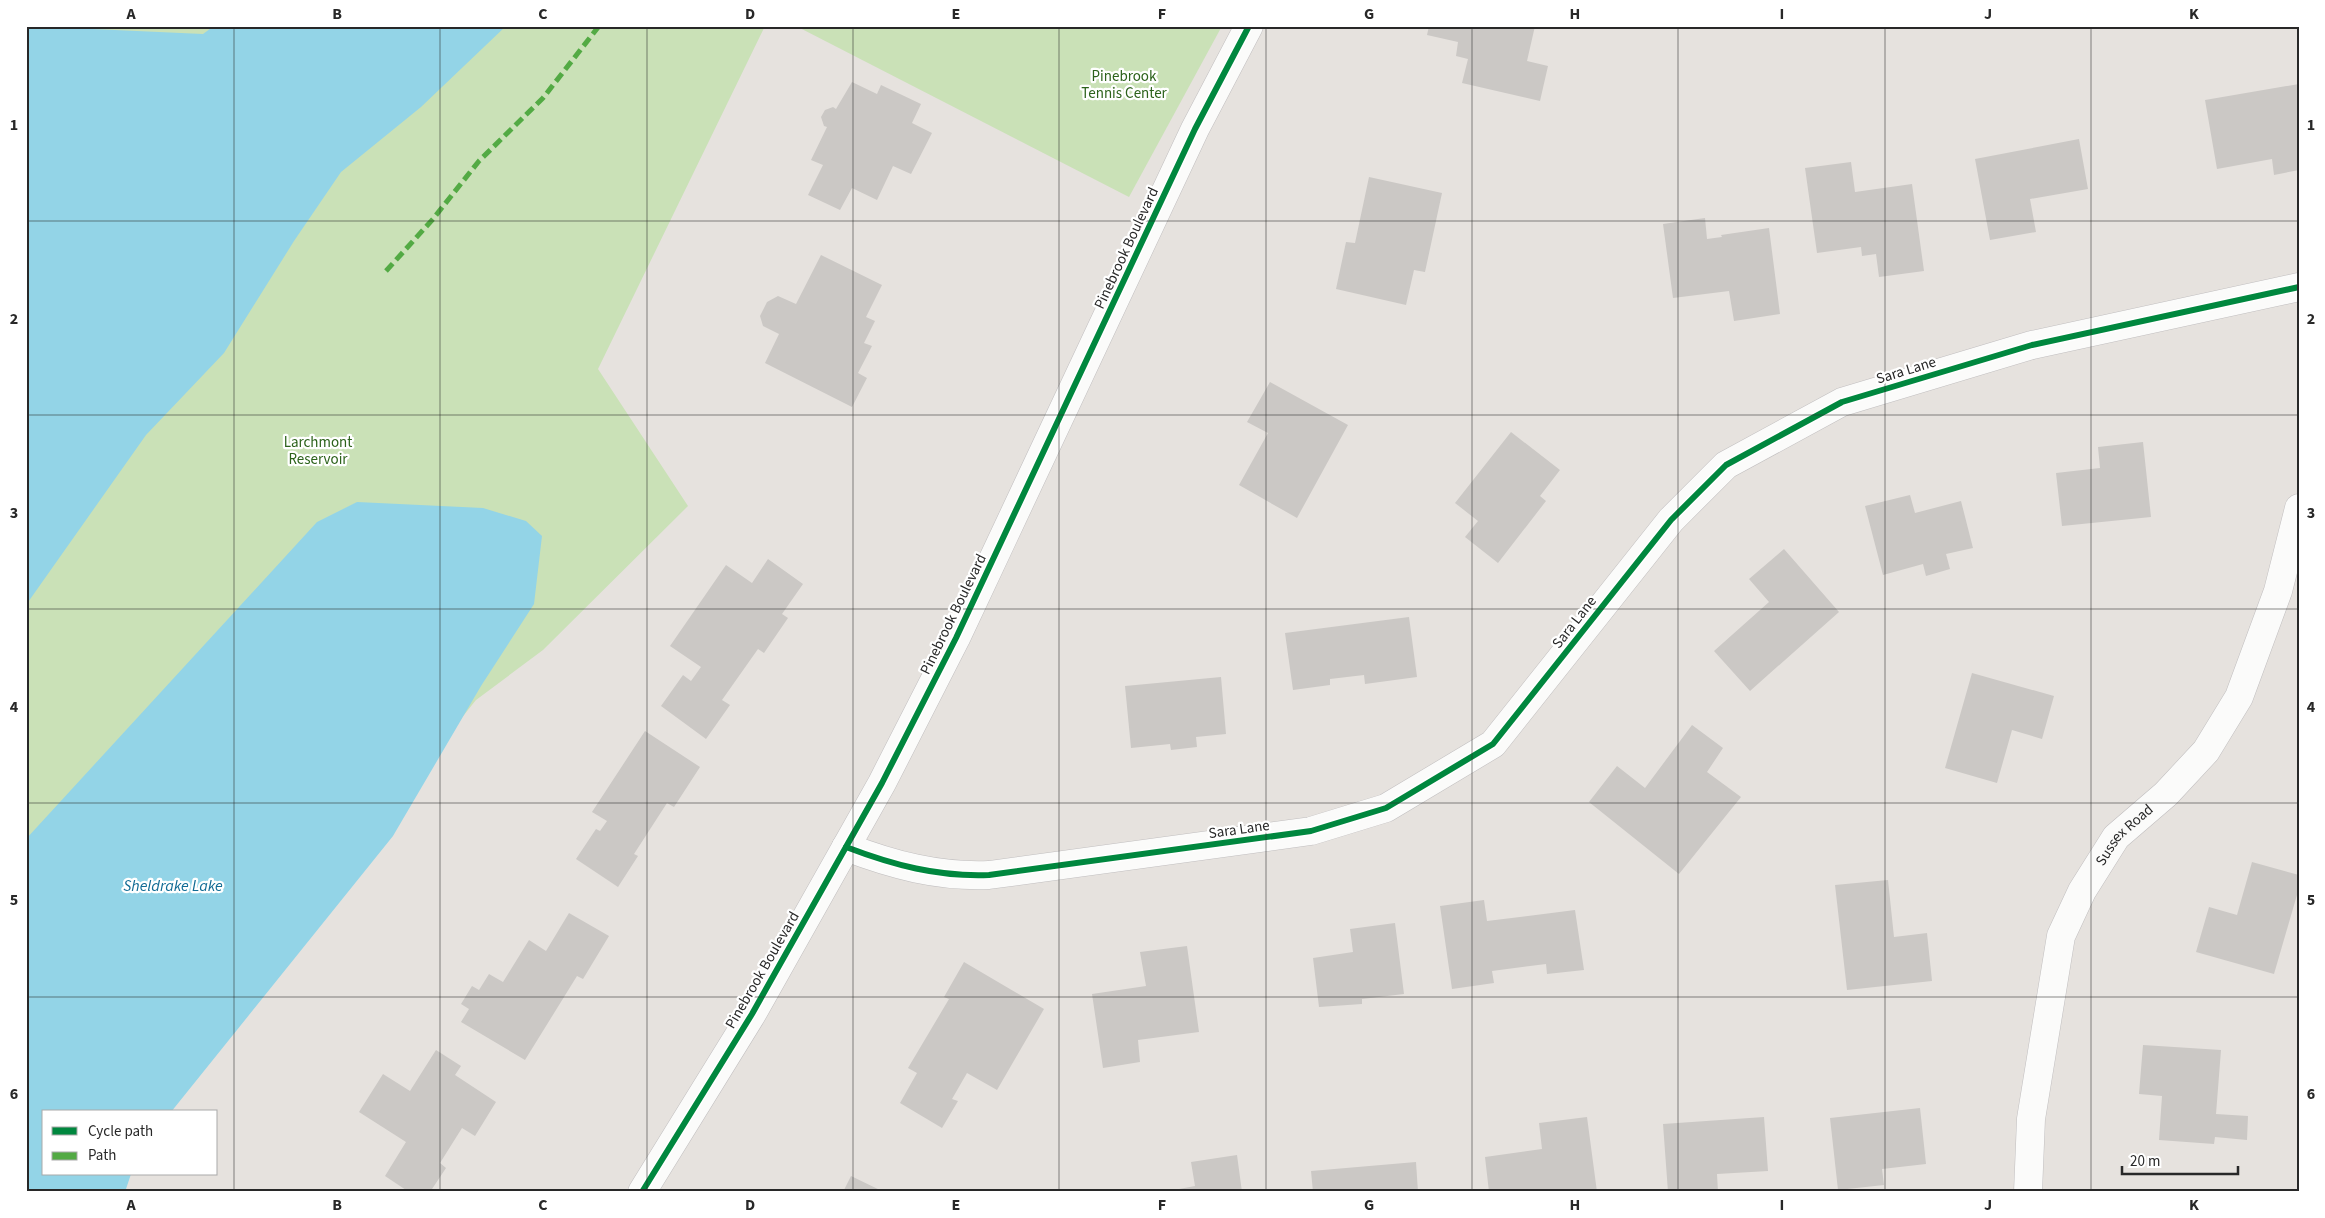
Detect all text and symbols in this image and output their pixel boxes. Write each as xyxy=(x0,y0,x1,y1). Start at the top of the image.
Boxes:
text: A xyxy=(125,3,136,25)
text: B xyxy=(332,3,342,25)
text: C xyxy=(538,3,548,25)
text: D xyxy=(745,3,755,25)
text: E xyxy=(952,3,960,25)
text: F xyxy=(1158,3,1166,25)
text: G xyxy=(1364,3,1374,25)
text: H xyxy=(1570,3,1580,25)
text: I xyxy=(1780,3,1784,25)
text: J xyxy=(1984,3,1992,25)
text: K xyxy=(2189,3,2199,25)
park label: Pinebrook Tennis Center xyxy=(1081,66,1168,104)
text: 1 xyxy=(10,114,18,136)
text: 1 xyxy=(2307,114,2315,136)
street label: Pinebrook Boulevard xyxy=(1089,184,1164,312)
text: 2 xyxy=(10,308,18,330)
text: 2 xyxy=(2307,308,2315,330)
street label: Sara Lane xyxy=(1874,351,1939,390)
park label: Larchmont Reservoir xyxy=(284,432,352,470)
text: 3 xyxy=(10,502,18,524)
text: 3 xyxy=(2307,502,2315,524)
street label: Pinebrook Boulevard xyxy=(915,550,992,678)
street label: Sara Lane xyxy=(1547,592,1602,653)
text: 4 xyxy=(10,696,19,718)
text: 4 xyxy=(2307,696,2316,718)
street label: Sussex Road xyxy=(2090,799,2158,870)
street label: Sara Lane xyxy=(1207,815,1271,844)
water label: Sheldrake Lake xyxy=(123,875,223,897)
text: 5 xyxy=(10,889,18,911)
text: 5 xyxy=(2307,889,2315,911)
street label: Pinebrook Boulevard xyxy=(720,908,805,1033)
text: 6 xyxy=(10,1083,18,1105)
text: 6 xyxy=(2307,1083,2315,1105)
legend xyxy=(42,1110,218,1176)
text: Cycle path xyxy=(88,1121,153,1142)
scale bar xyxy=(2122,1143,2239,1175)
text: Path xyxy=(88,1145,116,1166)
text: 20 m xyxy=(2130,1151,2160,1172)
text: A xyxy=(125,1194,136,1216)
text: B xyxy=(332,1194,342,1216)
text: C xyxy=(538,1194,548,1216)
text: D xyxy=(745,1194,755,1216)
text: E xyxy=(952,1194,960,1216)
text: F xyxy=(1158,1194,1166,1216)
text: G xyxy=(1364,1194,1374,1216)
text: H xyxy=(1570,1194,1580,1216)
text: I xyxy=(1780,1194,1784,1216)
text: J xyxy=(1984,1194,1992,1216)
text: K xyxy=(2189,1194,2199,1216)

